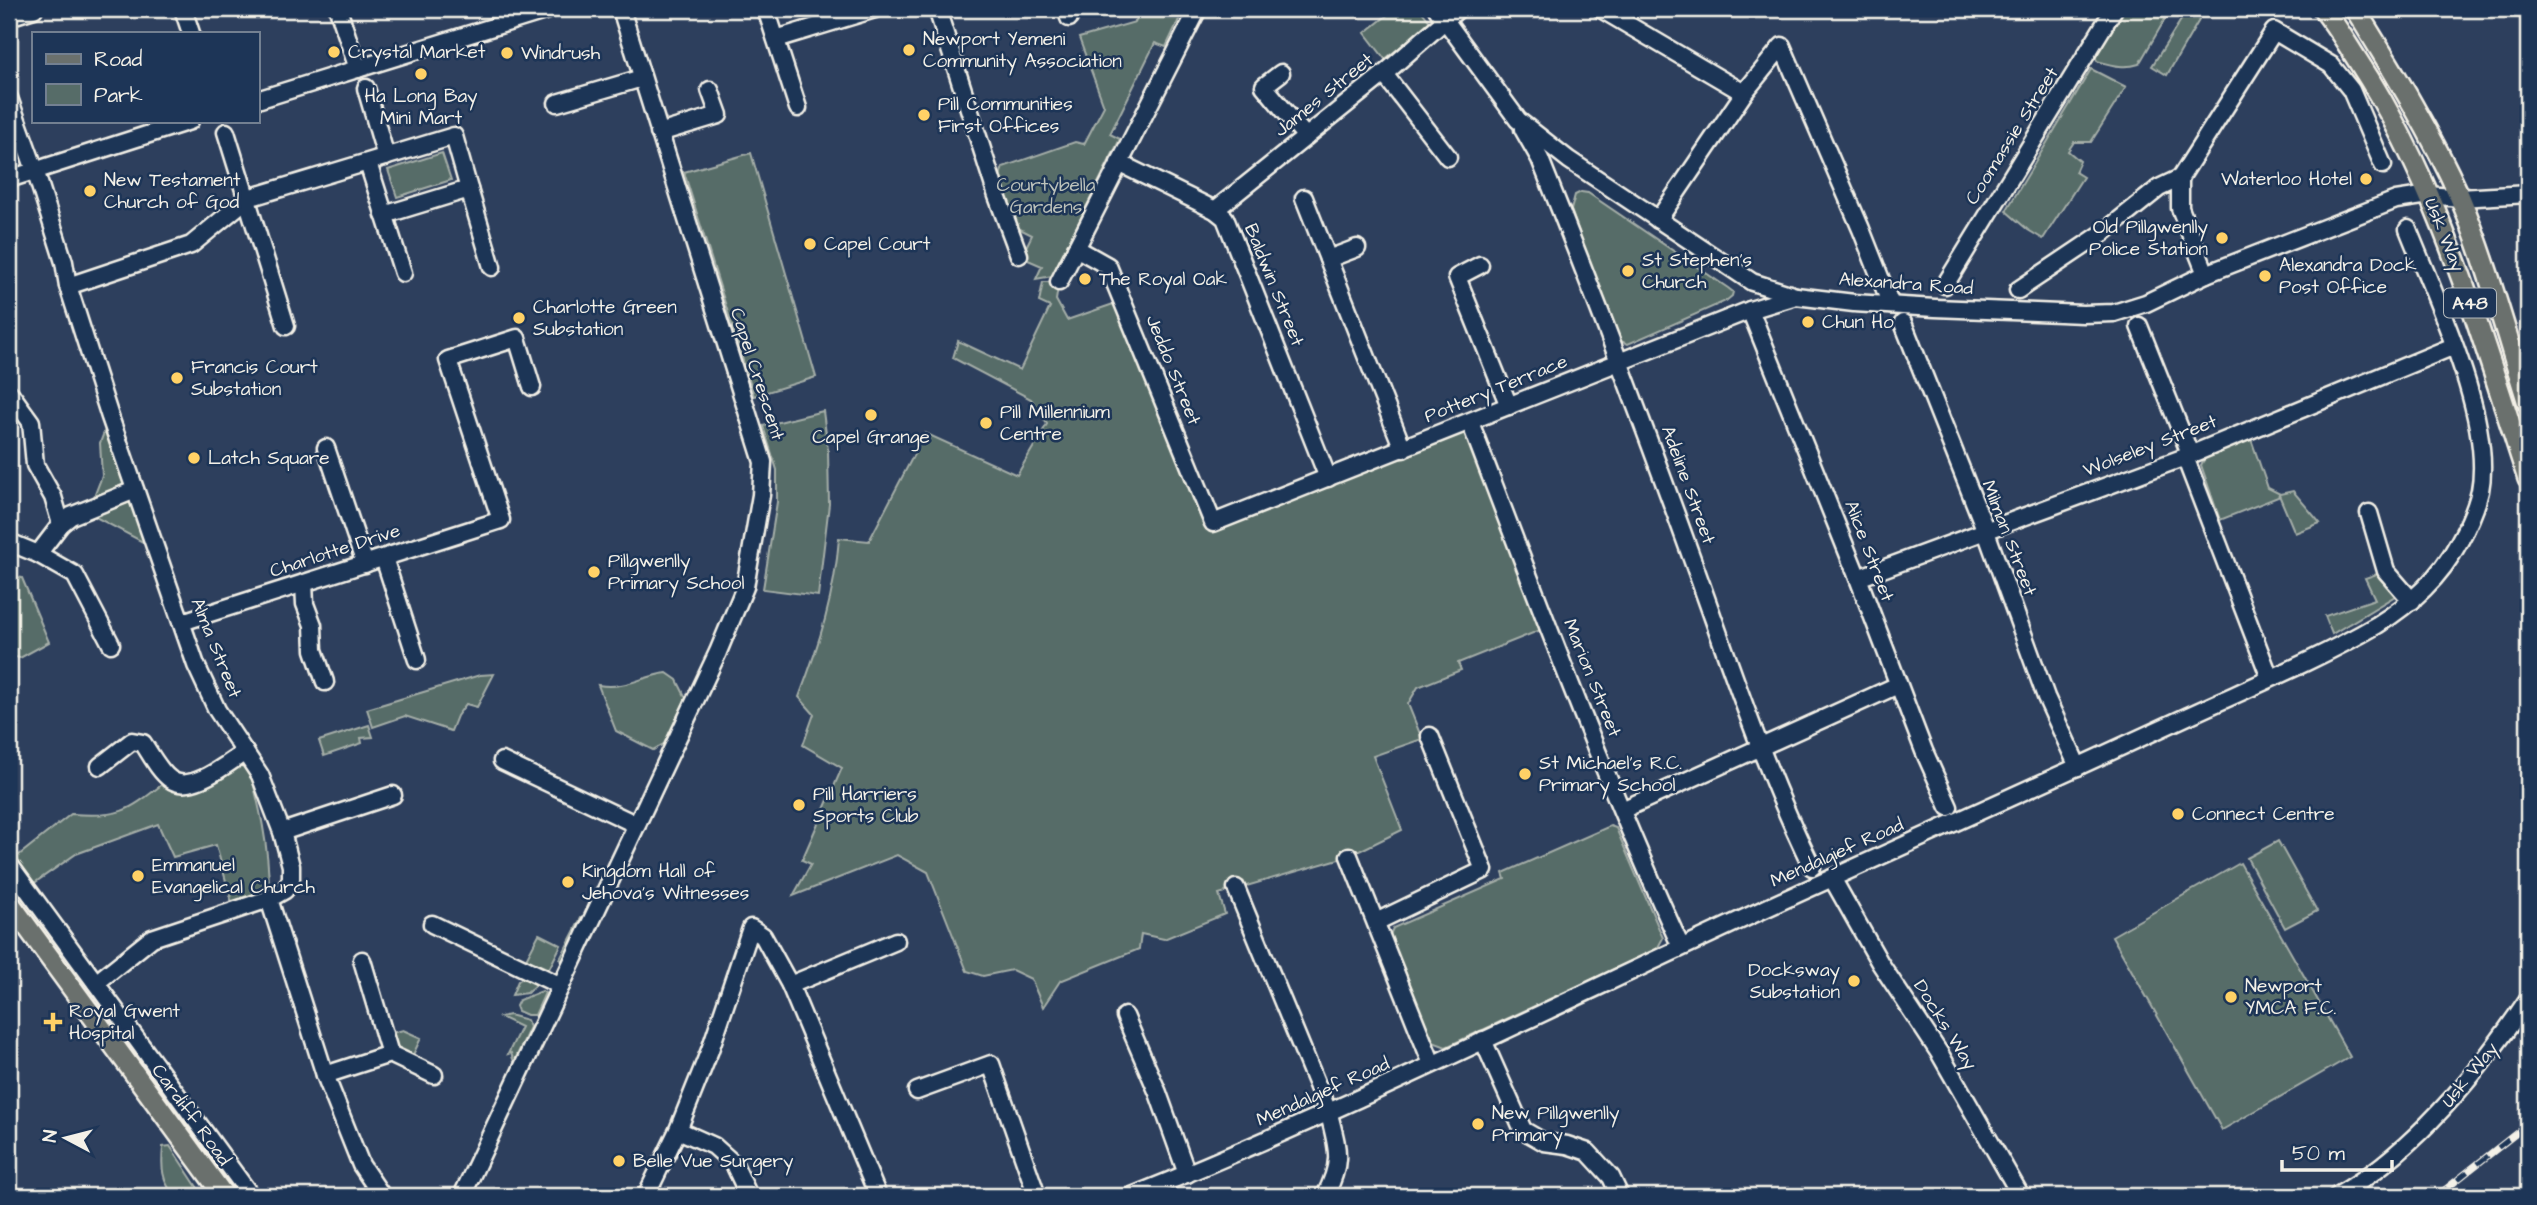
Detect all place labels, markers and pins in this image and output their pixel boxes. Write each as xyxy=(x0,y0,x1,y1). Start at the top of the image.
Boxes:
place label: Newport Yemeni Community Association xyxy=(923,26,1122,76)
place label: Crystal Market xyxy=(348,39,486,67)
place label: Windrush xyxy=(521,40,601,67)
marker: Newport Yemeni Community Association xyxy=(901,42,917,58)
marker: Crystal Market xyxy=(326,44,342,60)
marker: Windrush xyxy=(499,45,515,61)
marker: Ha Long Bay Mini Mart xyxy=(413,66,429,82)
place label: Ha Long Bay Mini Mart xyxy=(364,83,478,132)
place label: Pill Communities First Offices xyxy=(938,91,1073,140)
marker: Pill Communities First Offices xyxy=(916,107,932,123)
place label: Waterloo Hotel xyxy=(2221,166,2352,193)
place label: New Testament Church of God xyxy=(104,167,241,216)
marker: Waterloo Hotel xyxy=(2358,171,2374,187)
marker: New Testament Church of God xyxy=(82,183,98,199)
place label: Old Pillgwenlly Police Station xyxy=(2089,214,2209,263)
marker: Old Pillgwenlly Police Station xyxy=(2214,230,2230,246)
place label: Capel Court xyxy=(824,231,931,258)
marker: Capel Court xyxy=(802,236,818,252)
place label: St Stephen's Church xyxy=(1642,247,1752,296)
place label: Alexandra Dock Post Office xyxy=(2279,252,2417,301)
marker: St Stephen's Church xyxy=(1620,263,1636,279)
place label: The Royal Oak xyxy=(1099,266,1227,294)
marker: Alexandra Dock Post Office xyxy=(2257,268,2273,284)
marker: The Royal Oak xyxy=(1077,271,1093,287)
place label: Charlotte Green Substation xyxy=(533,294,677,343)
place label: Chun Ho xyxy=(1822,309,1894,336)
marker: Charlotte Green Substation xyxy=(511,310,527,326)
marker: Chun Ho xyxy=(1800,314,1816,330)
place label: Francis Court Substation xyxy=(191,354,318,403)
marker: Francis Court Substation xyxy=(169,370,185,386)
place label: Pill Millennium Centre xyxy=(1000,399,1110,448)
marker: Capel Grange xyxy=(863,407,879,423)
marker: Pill Millennium Centre xyxy=(978,415,994,431)
place label: Capel Grange xyxy=(812,424,930,452)
place label: Latch Square xyxy=(208,445,330,472)
marker: Latch Square xyxy=(186,450,202,466)
place label: Pillgwenlly Primary School xyxy=(608,548,744,598)
marker: Pillgwenlly Primary School xyxy=(586,564,602,580)
place label: St Michael's R.C. Primary School xyxy=(1539,750,1682,800)
marker: St Michael's R.C. Primary School xyxy=(1517,766,1533,782)
place label: Pill Harriers Sports Club xyxy=(813,781,919,830)
marker: Pill Harriers Sports Club xyxy=(791,797,807,813)
place label: Connect Centre xyxy=(2192,801,2334,828)
marker: Connect Centre xyxy=(2170,806,2186,822)
place label: Emmanuel Evangelical Church xyxy=(152,852,316,902)
place label: Kingdom Hall of Jehova's Witnesses xyxy=(582,858,749,907)
marker: Emmanuel Evangelical Church xyxy=(130,868,146,884)
marker: Kingdom Hall of Jehova's Witnesses xyxy=(560,874,576,890)
place label: Docksway Substation xyxy=(1748,957,1841,1006)
marker: Docksway Substation xyxy=(1846,973,1862,989)
place label: Newport YMCA F.C. xyxy=(2245,973,2336,1022)
marker: Newport YMCA F.C. xyxy=(2223,989,2239,1005)
place label: Royal Gwent Hospital xyxy=(69,998,180,1047)
marker: Royal Gwent Hospital xyxy=(43,1012,63,1032)
place label: New Pillgwenlly Primary xyxy=(1492,1100,1620,1150)
marker: New Pillgwenlly Primary xyxy=(1470,1116,1486,1132)
place label: Belle Vue Surgery xyxy=(633,1148,794,1176)
marker: Belle Vue Surgery xyxy=(611,1153,627,1169)

